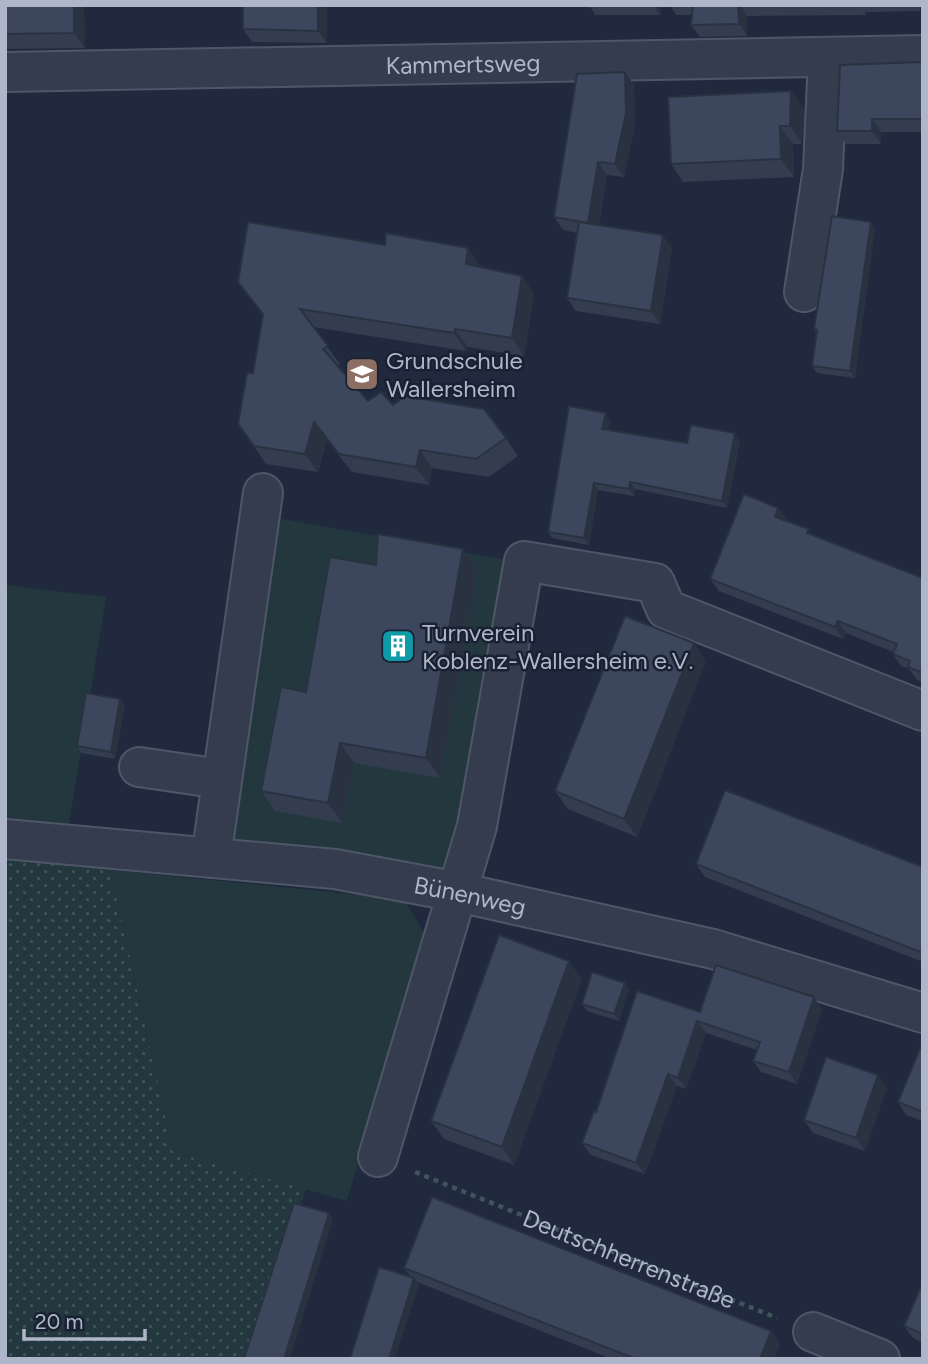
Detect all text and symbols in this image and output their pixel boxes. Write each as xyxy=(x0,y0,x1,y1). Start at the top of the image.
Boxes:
street label: Kammertsweg xyxy=(385,48,541,79)
place label: Grundschule Wallersheim xyxy=(386,346,523,403)
school or university icon: Grundschule Wallersheim xyxy=(343,355,381,393)
place label: Turnverein Koblenz-Wallersheim e.V. xyxy=(422,618,693,675)
building icon: Turnverein Koblenz-Wallersheim e.V. xyxy=(379,627,417,665)
street label: Bünenweg xyxy=(412,870,529,921)
street label: Deutschherrenstraße xyxy=(519,1203,740,1314)
scale bar xyxy=(24,1298,145,1342)
text: 20 m xyxy=(35,1309,83,1334)

